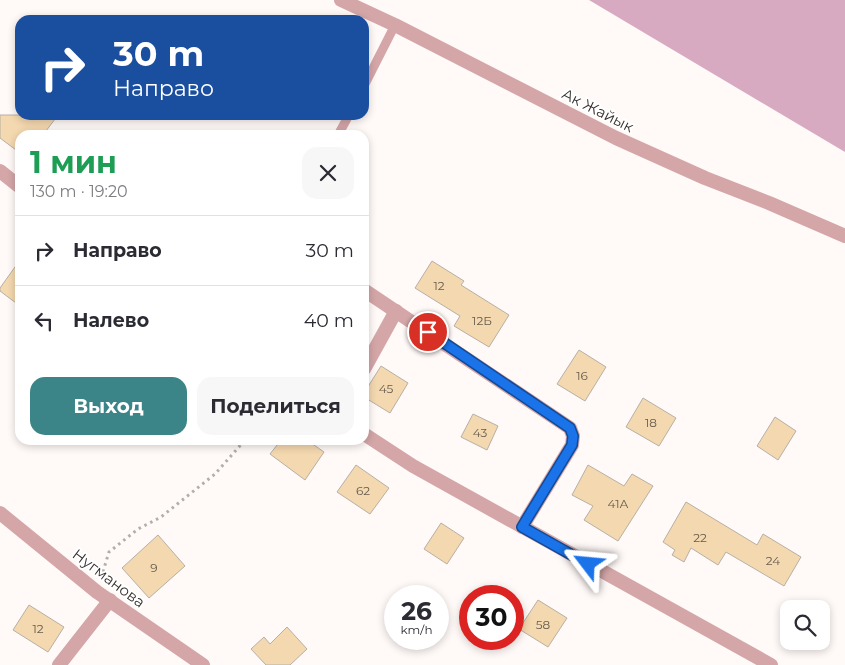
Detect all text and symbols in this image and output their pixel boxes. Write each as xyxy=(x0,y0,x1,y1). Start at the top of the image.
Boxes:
text: 30 m xyxy=(113,32,204,75)
icon: right xyxy=(30,35,95,100)
text: Направо xyxy=(113,75,214,102)
street label: Ак Жайык xyxy=(559,84,637,136)
text: 1 мин xyxy=(30,144,117,181)
button: close xyxy=(302,147,354,199)
text: 130 m · 19:20 xyxy=(30,182,128,201)
icon: right xyxy=(30,237,58,265)
text: Направо xyxy=(73,239,162,262)
text: 30 m xyxy=(306,239,354,262)
house number: 12 xyxy=(433,278,445,293)
icon: left xyxy=(30,307,58,335)
text: Налево xyxy=(73,309,149,332)
text: 40 m xyxy=(304,309,354,332)
pin xyxy=(407,311,449,353)
house number: 12Б xyxy=(472,313,492,328)
icon: arrive xyxy=(414,318,442,346)
house number: 16 xyxy=(576,368,588,383)
button: Выход xyxy=(30,377,187,435)
button: Поделиться xyxy=(197,377,354,435)
house number: 45 xyxy=(379,381,394,396)
house number: 18 xyxy=(645,415,657,430)
house number: 43 xyxy=(473,425,487,440)
house number: 62 xyxy=(356,483,370,498)
house number: 41А xyxy=(608,496,629,511)
house number: 22 xyxy=(693,530,707,545)
position arrow xyxy=(561,537,613,589)
street label: Нугманова xyxy=(69,545,149,611)
house number: 24 xyxy=(766,553,780,568)
house number: 9 xyxy=(150,560,158,575)
speed limit sign: 30 xyxy=(459,585,524,650)
text: 26 xyxy=(401,596,432,626)
map controls xyxy=(780,600,830,650)
button: search xyxy=(780,600,830,650)
house number: 58 xyxy=(536,617,551,632)
house number: 12 xyxy=(32,621,44,636)
text: km/h xyxy=(400,622,433,637)

